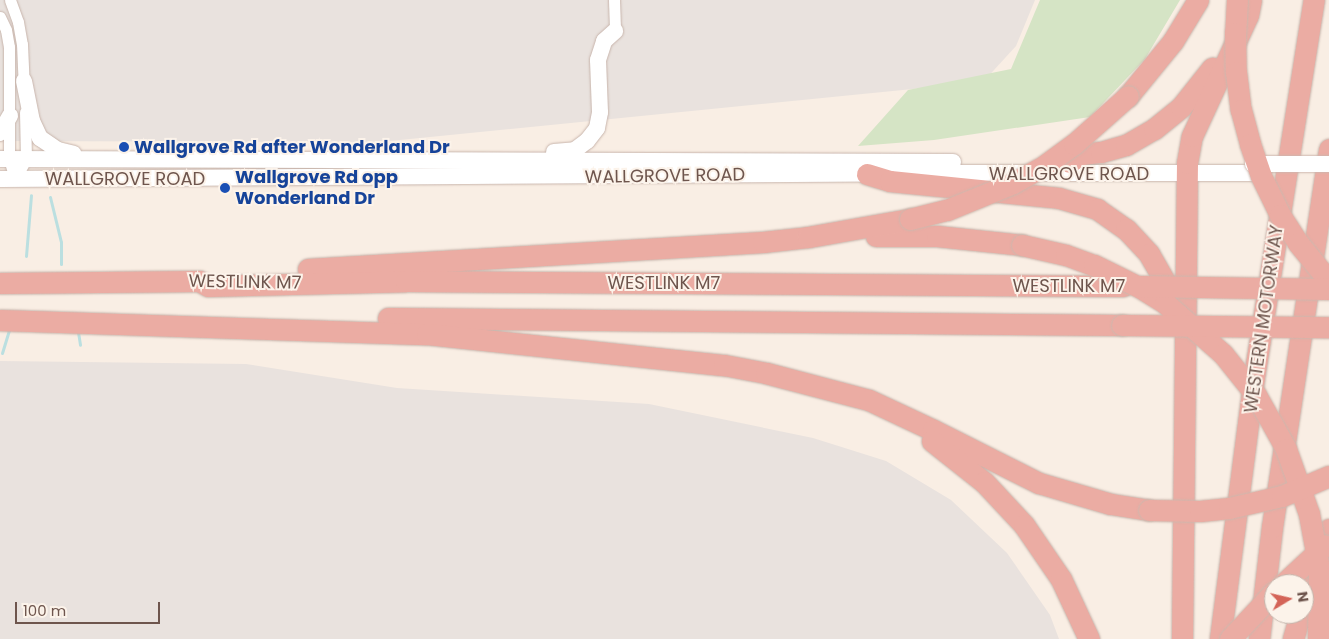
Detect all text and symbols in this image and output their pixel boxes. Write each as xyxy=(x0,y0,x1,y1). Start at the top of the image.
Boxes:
place label: Wallgrove Rd after Wonderland Dr xyxy=(134,136,450,158)
marker: Wallgrove Rd after Wonderland Dr xyxy=(118,141,130,153)
street label: WALLGROVE ROAD xyxy=(989,163,1149,185)
street label: WALLGROVE ROAD xyxy=(585,164,745,188)
place label: Wallgrove Rd opp Wonderland Dr xyxy=(235,167,398,210)
street label: WALLGROVE ROAD xyxy=(45,168,205,190)
marker: Wallgrove Rd opp Wonderland Dr xyxy=(219,182,231,194)
street label: WESTERN MOTORWAY xyxy=(1240,224,1288,414)
street label: WESTLINK M7 xyxy=(188,270,302,294)
street label: WESTLINK M7 xyxy=(608,272,720,294)
street label: WESTLINK M7 xyxy=(1013,275,1125,297)
north arrow xyxy=(1264,574,1314,624)
text: N xyxy=(1292,590,1314,604)
scale bar xyxy=(18,592,162,624)
text: 100 m xyxy=(23,600,66,621)

